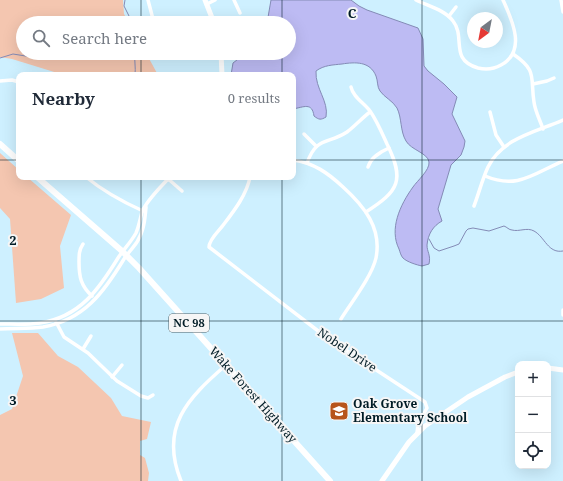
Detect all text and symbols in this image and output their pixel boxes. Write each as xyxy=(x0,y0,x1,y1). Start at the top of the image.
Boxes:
text: C xyxy=(348,4,357,22)
north arrow xyxy=(467,12,503,48)
search box xyxy=(16,16,296,60)
icon: search xyxy=(30,27,52,49)
text: Search here xyxy=(62,28,147,48)
text: Nearby xyxy=(32,87,95,110)
text: 0 results xyxy=(228,89,280,107)
text: 2 xyxy=(9,231,17,249)
road number: NC 98 xyxy=(169,314,209,332)
street label: Nobel Drive xyxy=(314,323,380,376)
street label: Wake Forest Highway xyxy=(205,343,301,447)
map controls xyxy=(515,361,551,469)
button: + xyxy=(515,361,551,397)
text: 3 xyxy=(9,391,17,409)
place label: Oak Grove Elementary School xyxy=(353,395,468,426)
button: − xyxy=(515,397,551,433)
school or university icon: Oak Grove Elementary School xyxy=(328,400,350,422)
button: locate xyxy=(515,433,551,469)

